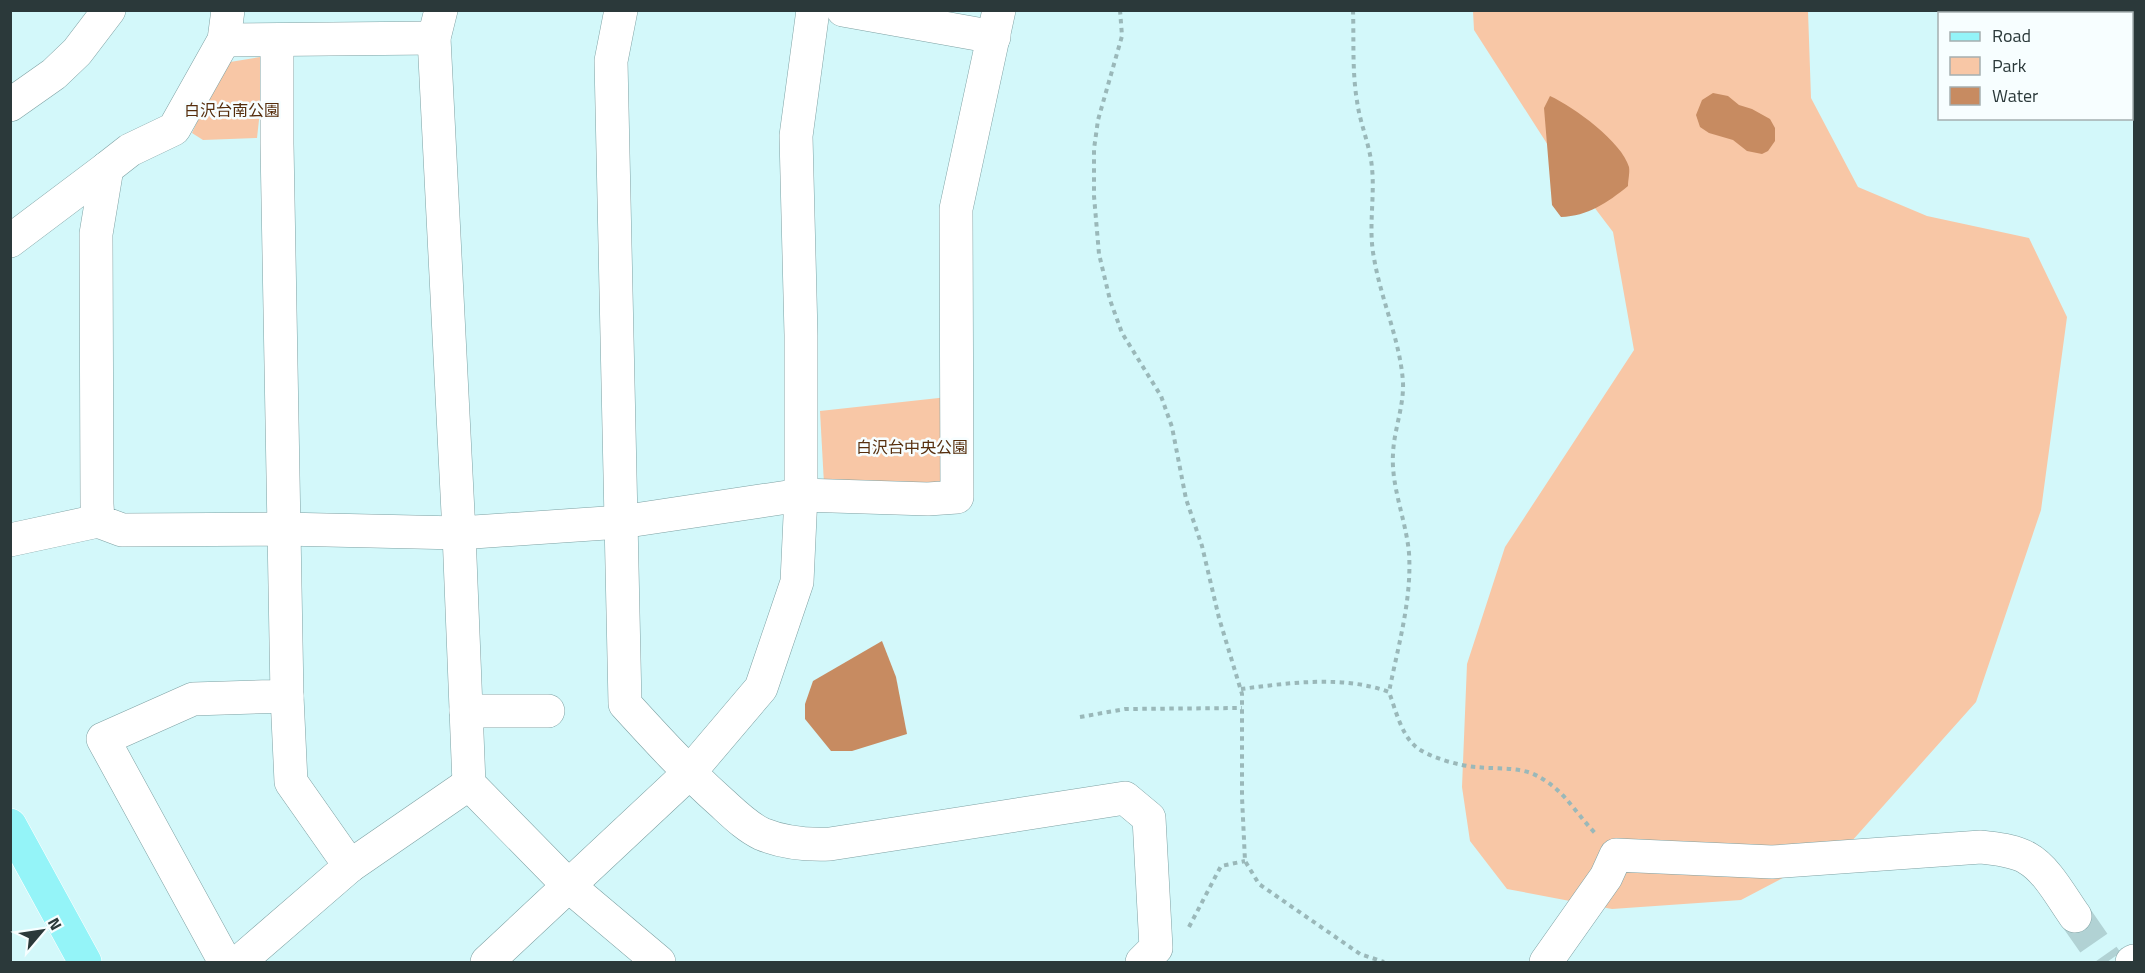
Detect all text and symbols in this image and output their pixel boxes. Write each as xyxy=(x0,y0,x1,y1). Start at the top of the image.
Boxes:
legend xyxy=(1938,12,2133,120)
text: Road xyxy=(1992,22,2031,49)
text: Park xyxy=(1992,52,2027,79)
text: Water xyxy=(1992,82,2038,109)
park label: 白沢台南公園 xyxy=(184,98,280,122)
park label: 白沢台中央公園 xyxy=(856,435,968,459)
north arrow xyxy=(12,901,72,961)
text: N xyxy=(42,913,68,934)

